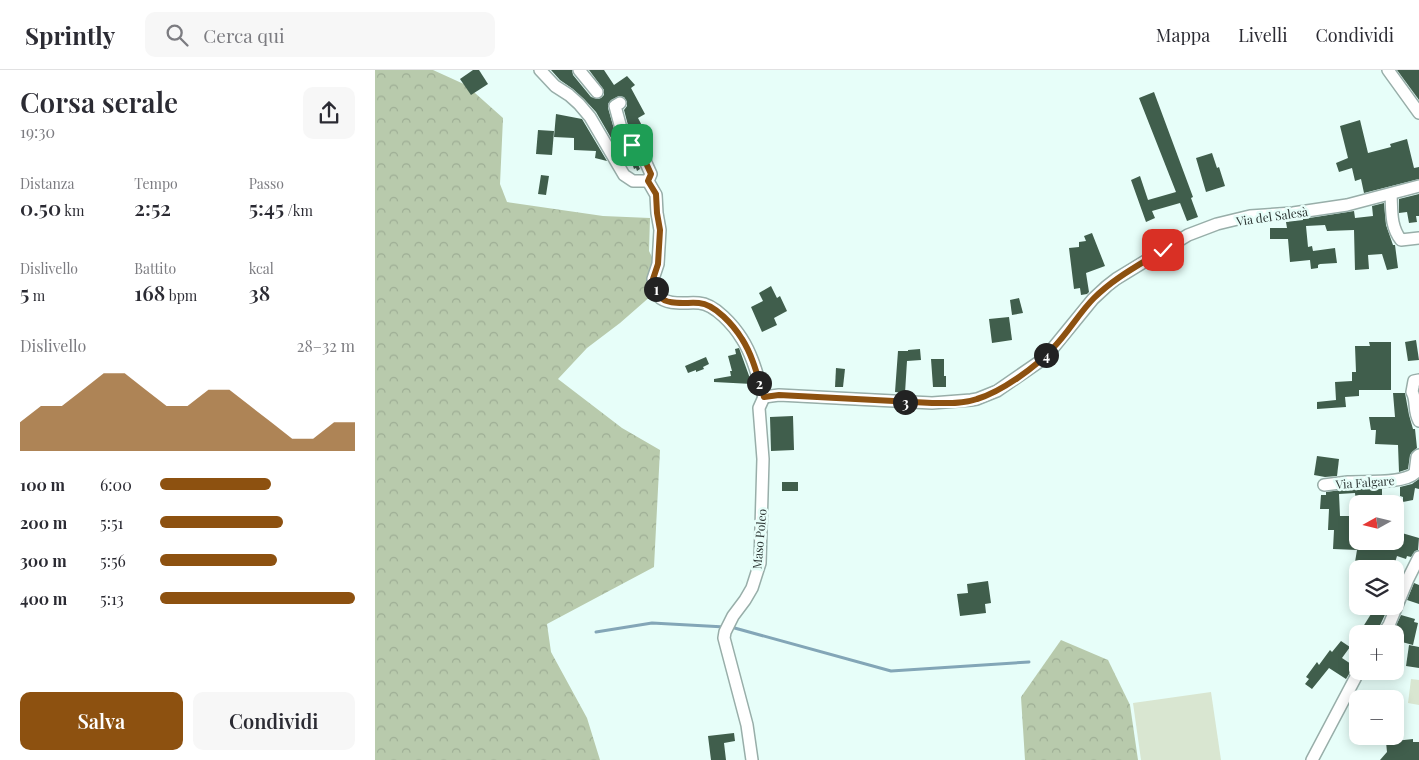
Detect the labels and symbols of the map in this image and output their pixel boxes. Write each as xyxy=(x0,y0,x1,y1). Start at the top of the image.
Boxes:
pin xyxy=(611,124,653,166)
street label: Via del Salesà xyxy=(1234,203,1309,229)
pin xyxy=(1142,229,1184,271)
pin: 1 xyxy=(643,276,669,302)
pin: 4 xyxy=(1033,342,1059,368)
pin: 2 xyxy=(747,370,771,396)
pin: 3 xyxy=(893,390,917,414)
street label: Via Falgare xyxy=(1334,472,1395,492)
north arrow xyxy=(1349,495,1404,550)
street label: Maso Poleo xyxy=(748,508,770,570)

